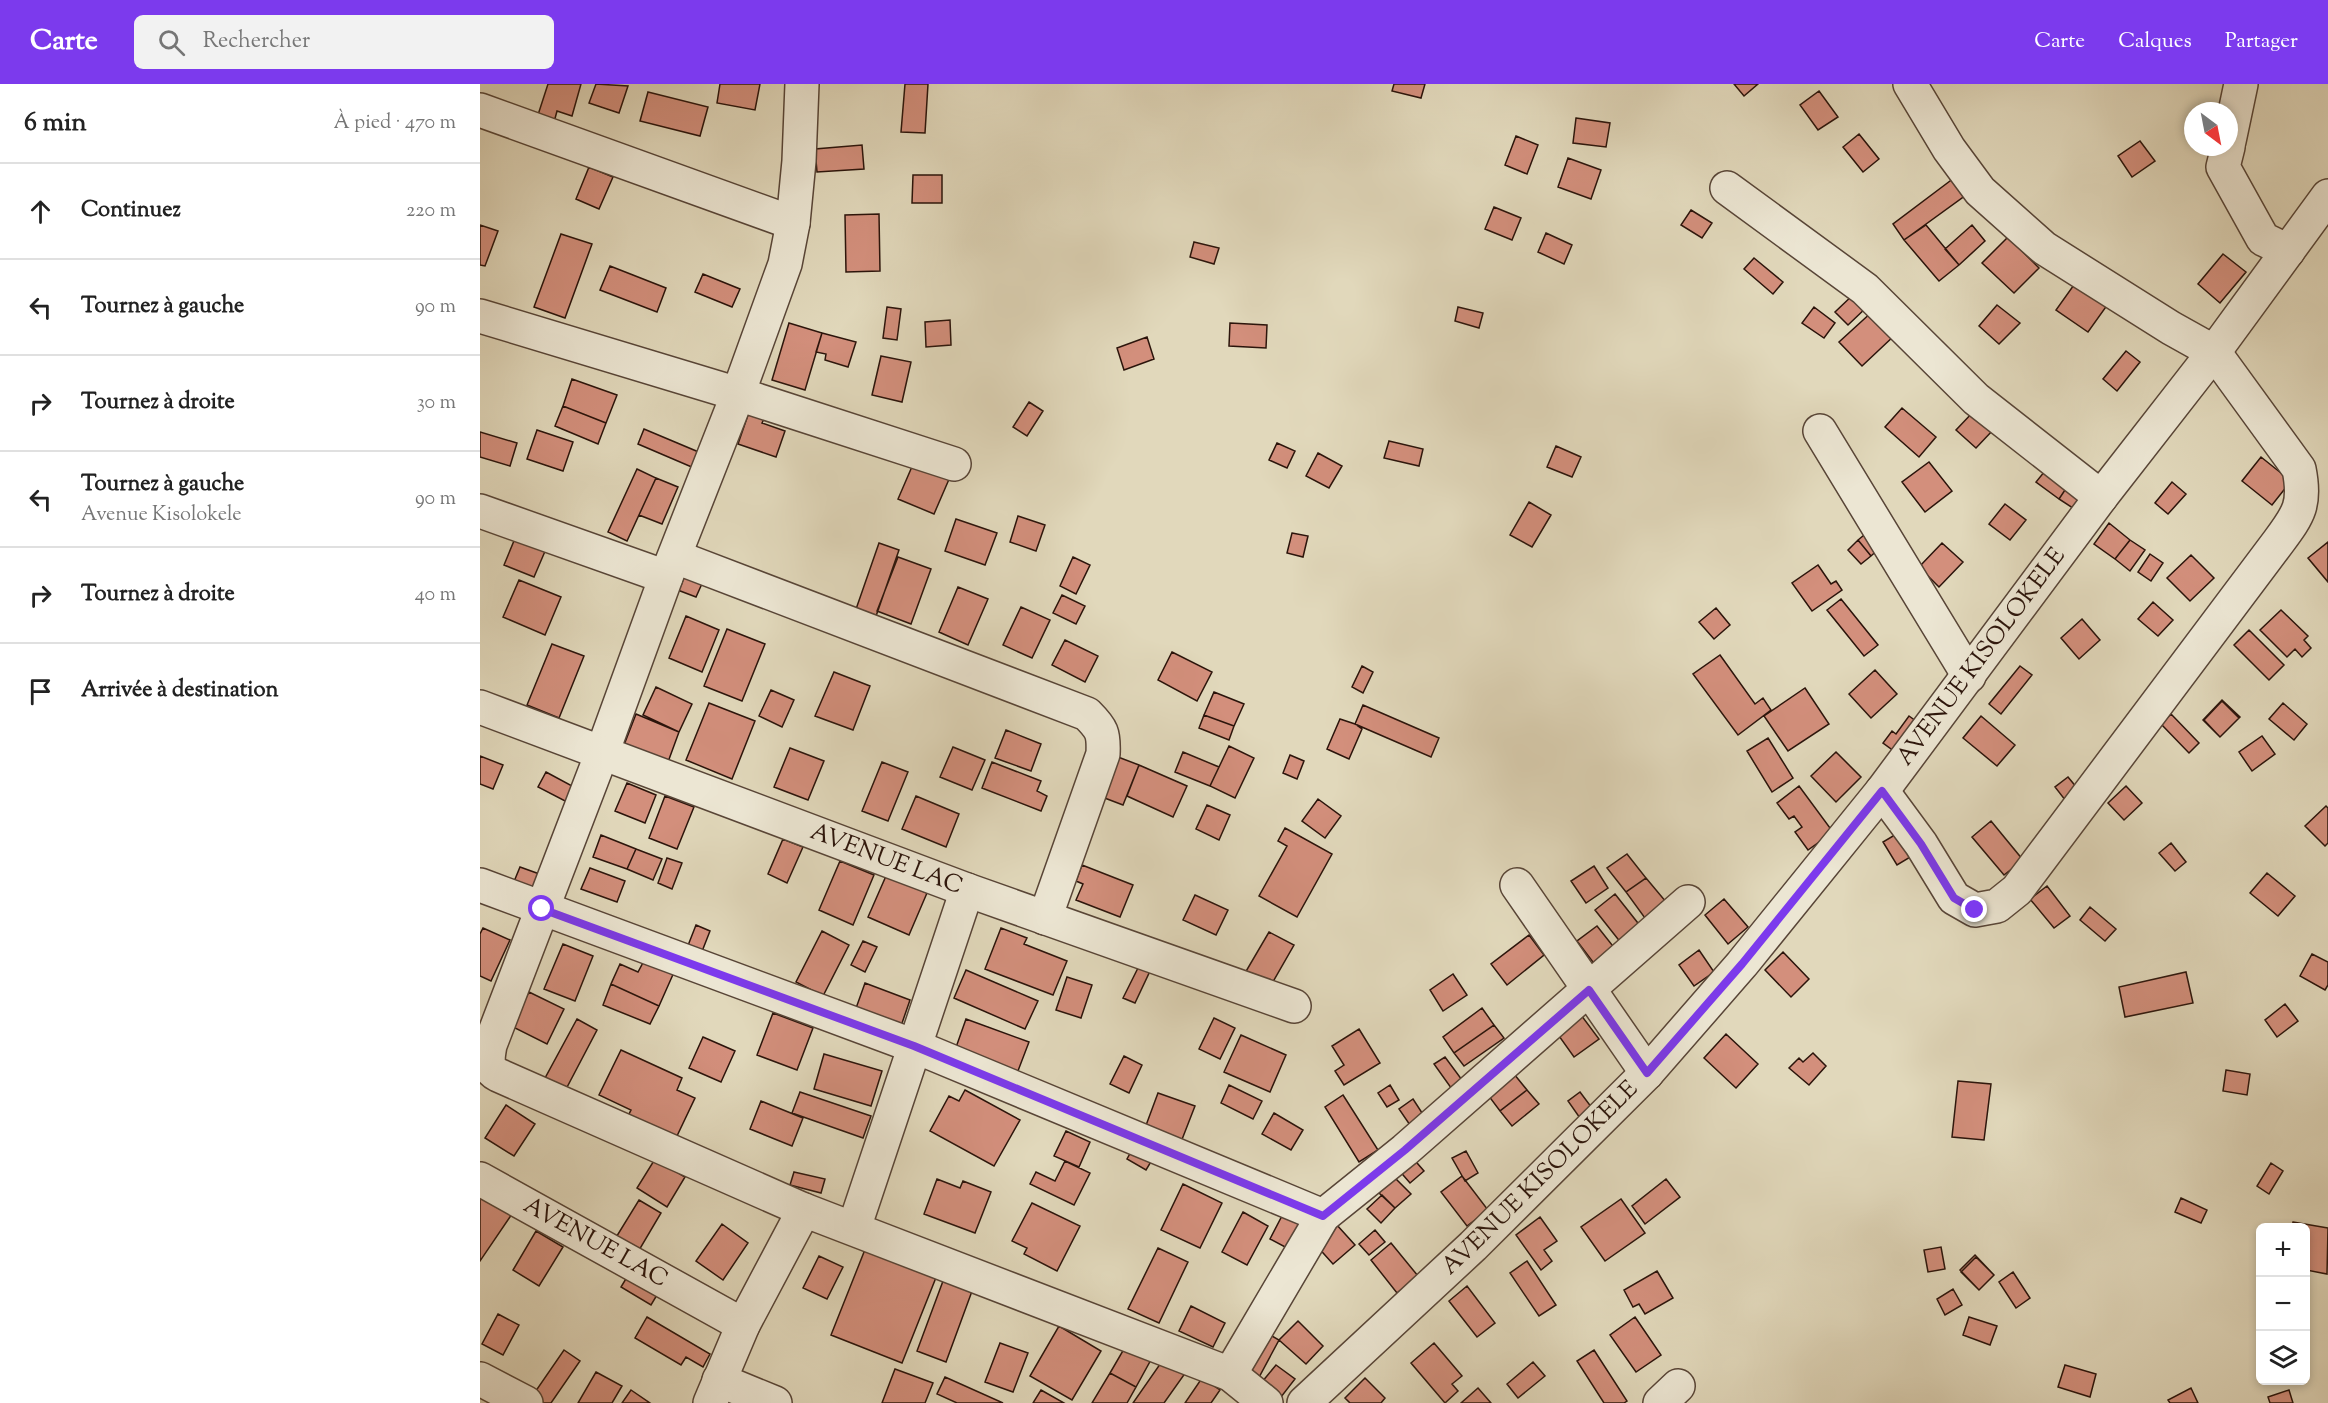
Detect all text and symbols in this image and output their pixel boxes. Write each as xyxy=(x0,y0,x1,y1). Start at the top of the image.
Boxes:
search box xyxy=(134,15,554,69)
text: Carte xyxy=(30,22,98,62)
icon: search xyxy=(155,26,188,59)
text: Rechercher xyxy=(203,26,310,58)
text: Carte xyxy=(2034,27,2085,57)
text: Calques xyxy=(2118,27,2192,57)
text: Partager xyxy=(2225,27,2298,57)
north arrow xyxy=(2184,102,2238,156)
text: 6 min xyxy=(24,105,87,142)
text: À pied · 470 m xyxy=(334,109,456,138)
icon: ahead xyxy=(24,195,57,228)
text: Continuez xyxy=(81,195,181,227)
text: 220 m xyxy=(406,197,456,226)
icon: left xyxy=(24,291,57,324)
text: Tournez à gauche xyxy=(81,291,244,323)
text: 90 m xyxy=(415,293,456,322)
icon: right xyxy=(24,387,57,420)
text: Tournez à droite xyxy=(81,387,235,419)
text: 30 m xyxy=(417,389,456,418)
text: Tournez à gauche xyxy=(81,469,244,501)
icon: left xyxy=(24,483,57,516)
text: 90 m xyxy=(415,485,456,514)
text: Avenue Kisolokele xyxy=(81,501,242,530)
street label: AVENUE KISOLOKELE xyxy=(1889,541,2075,773)
icon: right xyxy=(24,579,57,612)
text: Tournez à droite xyxy=(81,579,235,611)
text: 40 m xyxy=(415,581,456,610)
icon: arrive xyxy=(24,675,57,708)
text: Arrivée à destination xyxy=(81,675,278,707)
street label: AVENUE LAC xyxy=(805,816,967,904)
route start xyxy=(528,895,554,921)
route end xyxy=(1961,896,1987,922)
street label: AVENUE KISOLOKELE xyxy=(1434,1073,1647,1283)
street label: AVENUE LAC xyxy=(517,1189,674,1297)
map controls xyxy=(2256,1223,2310,1385)
button: + xyxy=(2256,1223,2310,1277)
button: − xyxy=(2256,1277,2310,1331)
button: layers xyxy=(2256,1331,2310,1385)

